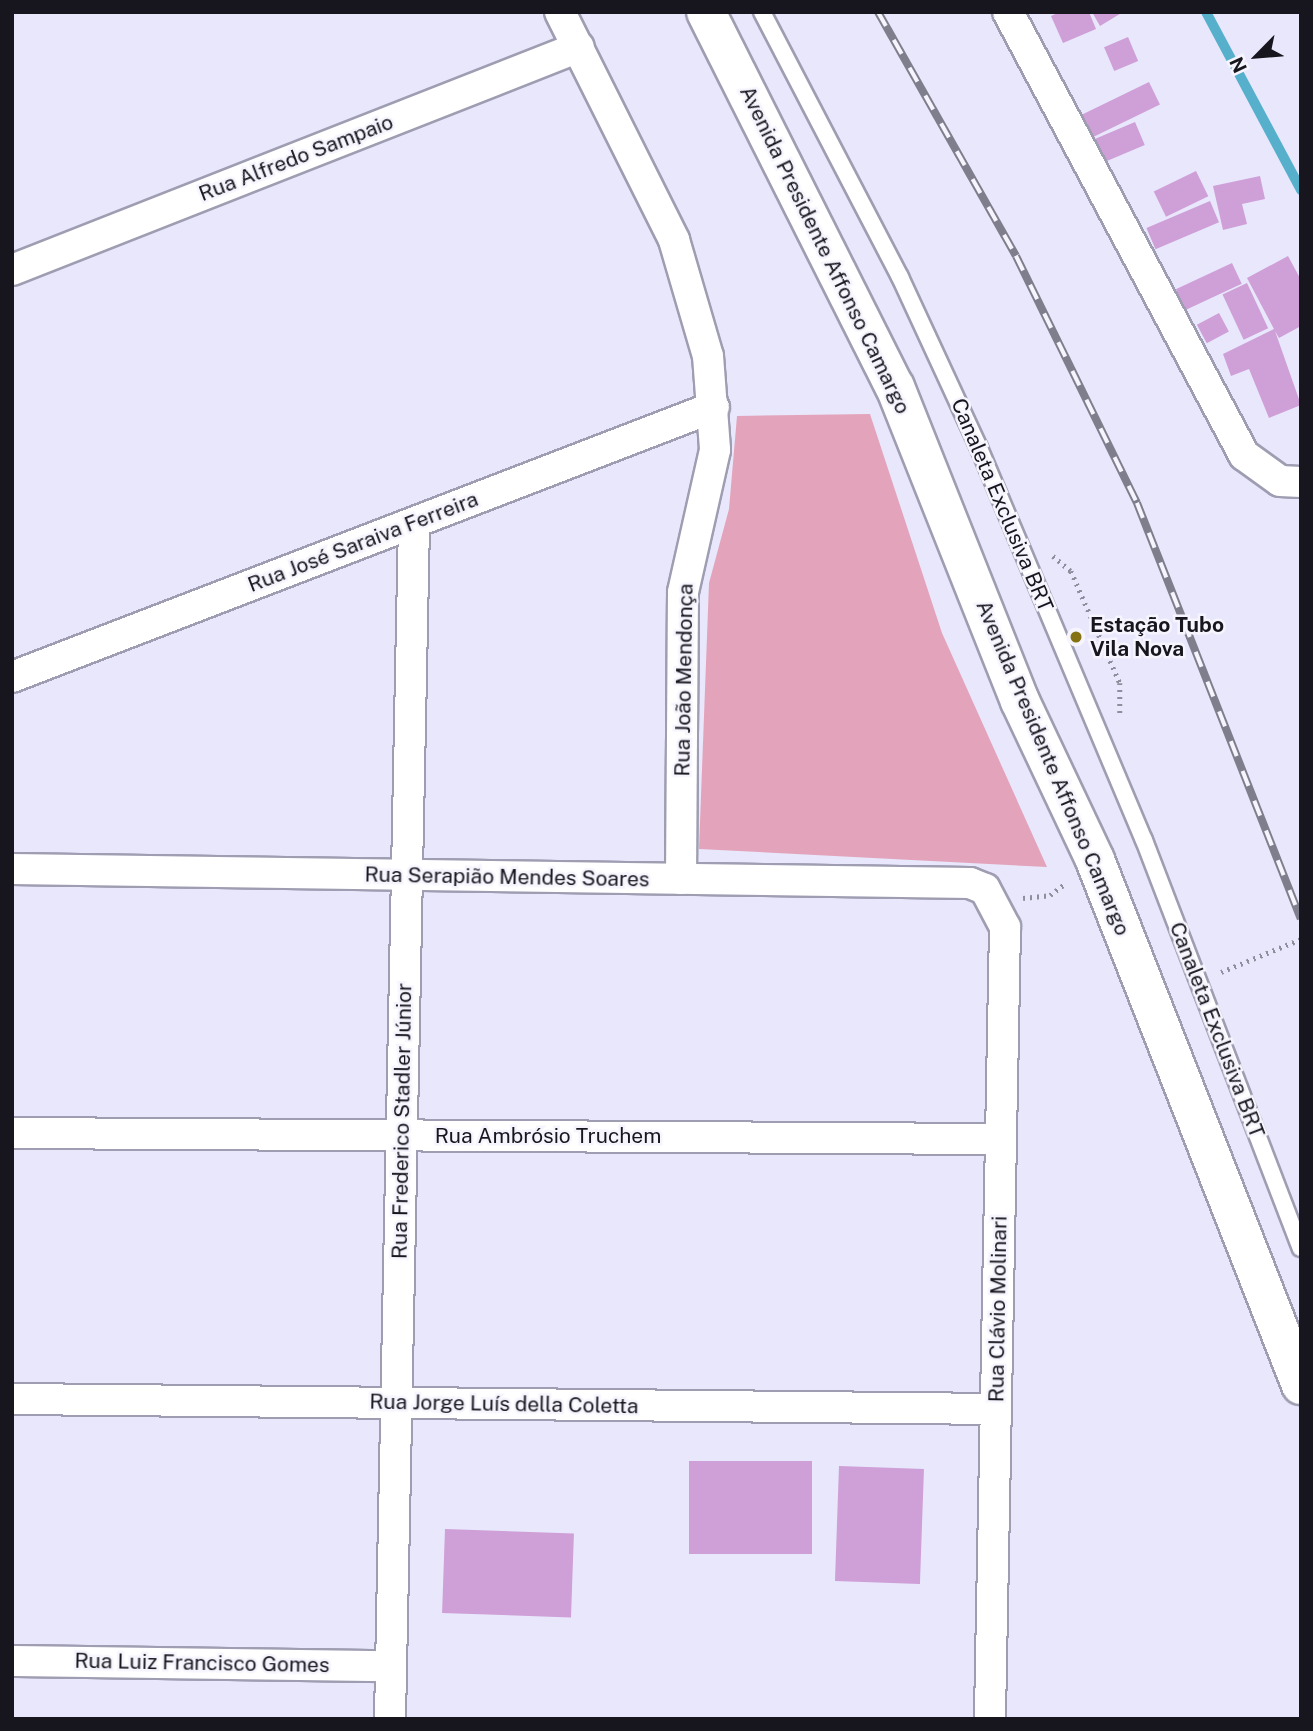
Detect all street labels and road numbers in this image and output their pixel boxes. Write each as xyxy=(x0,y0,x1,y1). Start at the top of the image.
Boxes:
street label: Avenida Presidente Affonso Camargo xyxy=(734,82,916,418)
street label: Rua Alfredo Sampaio xyxy=(195,109,397,207)
street label: Canaleta Exclusiva BRT xyxy=(946,395,1058,615)
street label: Rua José Saraiva Ferreira xyxy=(244,486,482,598)
street label: Rua João Mendonça xyxy=(670,583,698,777)
street label: Avenida Presidente Affonso Camargo xyxy=(971,596,1135,940)
street label: Rua Serapião Mendes Soares xyxy=(364,862,650,892)
street label: Canaleta Exclusiva BRT xyxy=(1164,919,1270,1141)
street label: Rua Frederico Stadler Júnior xyxy=(387,983,417,1259)
street label: Rua Ambrósio Truchem xyxy=(435,1123,661,1149)
street label: Rua Clávio Molinari xyxy=(984,1215,1012,1403)
street label: Rua Jorge Luís della Coletta xyxy=(369,1389,639,1419)
street label: Rua Luiz Francisco Gomes xyxy=(74,1648,330,1678)

